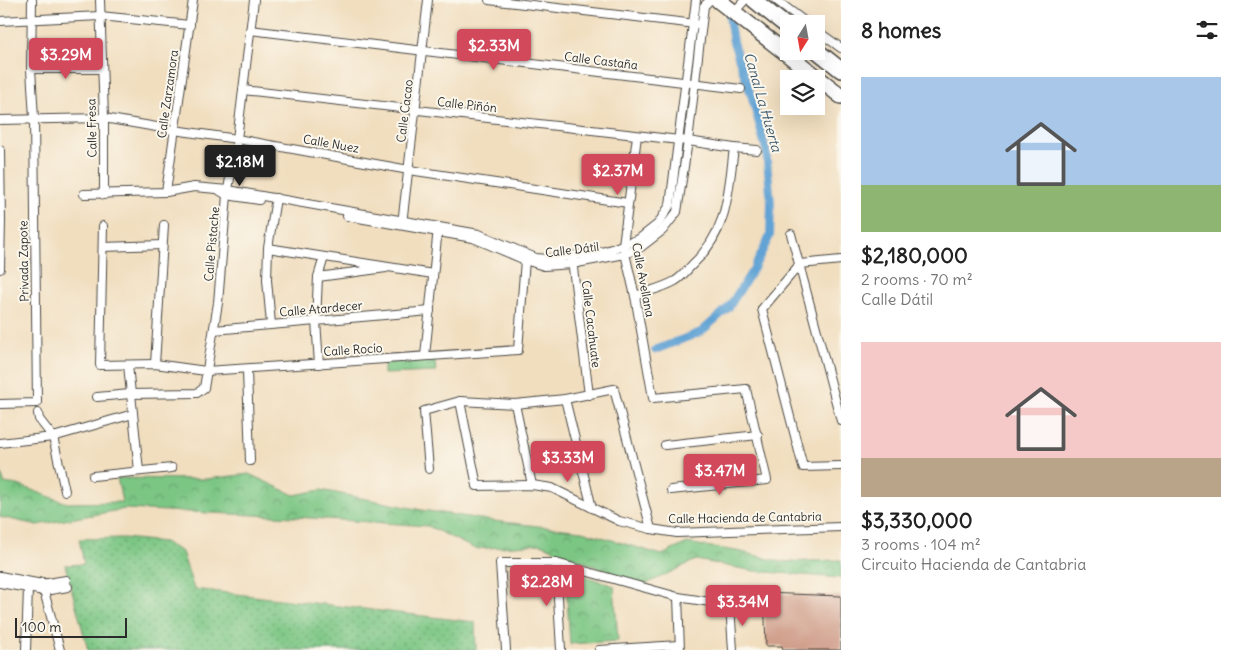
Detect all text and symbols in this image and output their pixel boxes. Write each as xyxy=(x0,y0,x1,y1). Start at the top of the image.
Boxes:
north arrow xyxy=(780,15,825,60)
map controls xyxy=(780,15,825,115)
icon: filters xyxy=(1193,16,1221,44)
text: 8 homes xyxy=(861,17,941,44)
pin: $2.33M xyxy=(453,28,535,71)
text: $2.33M xyxy=(468,35,520,55)
pin: $3.29M xyxy=(25,38,107,80)
text: $3.29M xyxy=(40,44,92,64)
street label: Calle Zarzamora xyxy=(154,49,181,139)
street label: Calle Castaña xyxy=(563,49,639,72)
water label: Canal La Huerta xyxy=(740,50,786,155)
button: layers xyxy=(780,70,825,115)
street label: Calle Cacao xyxy=(393,78,416,143)
street label: Calle Piñón xyxy=(436,94,498,115)
street label: Calle Fresa xyxy=(83,98,100,158)
icon: home xyxy=(996,109,1086,199)
street label: Calle Nuez xyxy=(302,131,361,156)
pin: $2.18M xyxy=(199,144,281,187)
text: $2.18M xyxy=(216,151,264,171)
pin: $2.37M xyxy=(577,154,659,196)
text: $2.37M xyxy=(593,160,643,180)
street label: Calle Pistache xyxy=(201,206,222,282)
street label: Privada Zapote xyxy=(15,220,32,302)
street label: Calle Dátil xyxy=(544,239,600,260)
street label: Calle Avellana xyxy=(629,242,658,318)
text: $2,180,000 xyxy=(861,242,968,269)
text: 2 rooms · 70 m² xyxy=(861,269,973,289)
street label: Calle Cacahuate xyxy=(579,279,604,368)
text: Calle Dátil xyxy=(861,289,933,309)
street label: Calle Atardecer xyxy=(279,297,363,320)
street label: Calle Rocío xyxy=(323,340,383,359)
icon: home xyxy=(996,374,1086,464)
pin: $3.33M xyxy=(527,440,609,483)
text: $3.33M xyxy=(542,447,594,467)
pin: $3.47M xyxy=(679,454,761,496)
text: $3.47M xyxy=(695,460,745,480)
text: $3,330,000 xyxy=(861,507,973,534)
street label: Calle Hacienda de Cantabria xyxy=(668,509,822,526)
text: 3 rooms · 104 m² xyxy=(861,534,981,554)
text: Circuito Hacienda de Cantabria xyxy=(861,554,1086,574)
pin: $2.28M xyxy=(506,564,588,607)
text: $2.28M xyxy=(521,571,573,591)
pin: $3.34M xyxy=(702,584,784,627)
text: $3.34M xyxy=(717,591,769,611)
scale bar xyxy=(15,615,128,638)
text: 100 m xyxy=(22,618,62,636)

